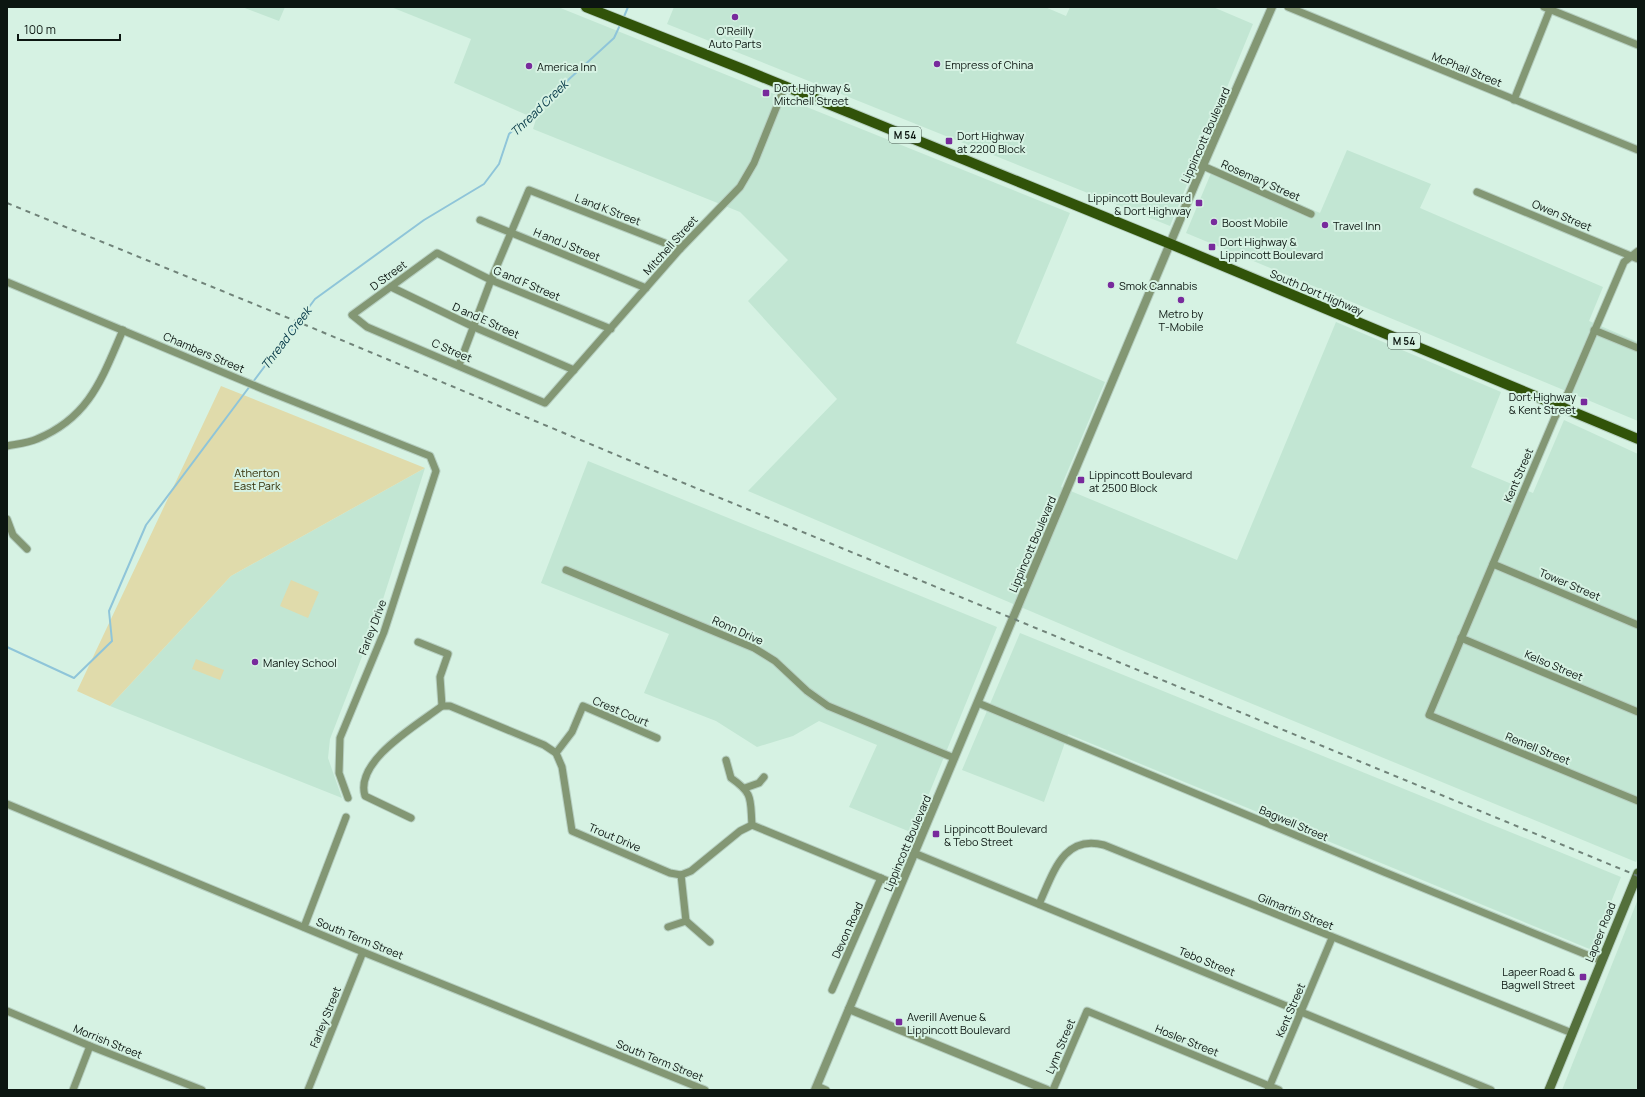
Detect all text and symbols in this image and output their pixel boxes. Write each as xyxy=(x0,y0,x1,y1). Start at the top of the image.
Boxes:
marker: O'Reilly Auto Parts xyxy=(730,12,740,22)
scale bar xyxy=(18,16,120,42)
text: 100 m xyxy=(24,21,56,38)
place label: O'Reilly Auto Parts xyxy=(708,23,762,51)
street label: McPhail Street xyxy=(1430,48,1504,90)
place label: Empress of China xyxy=(945,57,1033,72)
place label: America Inn xyxy=(537,59,596,74)
marker: Empress of China xyxy=(932,59,942,69)
marker: America Inn xyxy=(524,61,534,71)
water label: Thread Creek xyxy=(506,75,573,140)
place label: Dort Highway & Mitchell Street xyxy=(774,80,852,108)
street label: Lippincott Boulevard xyxy=(1177,85,1233,185)
marker: Dort Highway & Mitchell Street xyxy=(761,88,771,98)
road number: M 54 xyxy=(889,127,921,143)
place label: Dort Highway at 2200 Block xyxy=(957,128,1026,156)
marker: Dort Highway at 2200 Block xyxy=(944,136,954,146)
street label: Rosemary Street xyxy=(1219,156,1303,204)
street label: L and K Street xyxy=(573,190,643,228)
place label: Lippincott Boulevard & Dort Highway xyxy=(1088,190,1191,218)
street label: Owen Street xyxy=(1530,196,1594,234)
marker: Lippincott Boulevard & Dort Highway xyxy=(1194,198,1204,208)
street label: Mitchell Street xyxy=(639,212,701,278)
place label: Boost Mobile xyxy=(1222,215,1288,230)
marker: Boost Mobile xyxy=(1209,217,1219,227)
place label: Travel Inn xyxy=(1333,218,1381,233)
marker: Travel Inn xyxy=(1320,220,1330,230)
street label: H and J Street xyxy=(531,224,603,264)
place label: Dort Highway & Lippincott Boulevard xyxy=(1220,234,1323,262)
marker: Dort Highway & Lippincott Boulevard xyxy=(1207,242,1217,252)
street label: D Street xyxy=(367,257,409,293)
street label: G and F Street xyxy=(491,262,563,304)
street label: South Dort Highway xyxy=(1268,266,1366,319)
place label: Smok Cannabis xyxy=(1119,278,1197,293)
marker: Smok Cannabis xyxy=(1106,280,1116,290)
marker: Metro by T-Mobile xyxy=(1176,295,1186,305)
street label: D and E Street xyxy=(450,299,522,341)
water label: Thread Creek xyxy=(257,302,316,373)
place label: Metro by T-Mobile xyxy=(1158,306,1204,334)
street label: Chambers Street xyxy=(161,328,247,376)
road number: M 54 xyxy=(1388,333,1420,349)
street label: C Street xyxy=(430,335,474,365)
place label: Dort Highway & Kent Street xyxy=(1509,389,1576,417)
marker: Dort Highway & Kent Street xyxy=(1579,397,1589,407)
street label: Kent Street xyxy=(1500,445,1536,505)
park label: Atherton East Park xyxy=(234,465,281,493)
place label: Lippincott Boulevard at 2500 Block xyxy=(1089,467,1192,495)
marker: Lippincott Boulevard at 2500 Block xyxy=(1076,475,1086,485)
street label: Lippincott Boulevard xyxy=(1005,493,1059,595)
street label: Tower Street xyxy=(1537,564,1603,604)
street label: Farley Drive xyxy=(355,597,390,657)
street label: Ronn Drive xyxy=(710,612,766,648)
street label: Kelso Street xyxy=(1523,646,1585,684)
place label: Manley School xyxy=(263,655,337,670)
marker: Manley School xyxy=(250,657,260,667)
street label: Crest Court xyxy=(591,692,651,730)
street label: Remell Street xyxy=(1503,728,1573,768)
street label: Lippincott Boulevard xyxy=(880,792,934,894)
street label: Bagwell Street xyxy=(1257,802,1331,844)
street label: Trout Drive xyxy=(587,819,644,855)
place label: Lippincott Boulevard & Tebo Street xyxy=(944,821,1047,849)
marker: Lippincott Boulevard & Tebo Street xyxy=(931,829,941,839)
street label: Gilmartin Street xyxy=(1256,889,1336,933)
street label: Devon Road xyxy=(828,899,866,961)
street label: Lapeer Road xyxy=(1581,900,1619,964)
street label: South Term Street xyxy=(314,914,406,962)
street label: Tebo Street xyxy=(1177,943,1237,979)
place label: Lapeer Road & Bagwell Street xyxy=(1501,964,1576,992)
marker: Lapeer Road & Bagwell Street xyxy=(1578,972,1588,982)
street label: Kent Street xyxy=(1272,980,1308,1040)
street label: Farley Street xyxy=(306,984,344,1050)
place label: Averill Avenue & Lippincott Boulevard xyxy=(907,1009,1010,1037)
street label: Lynn Street xyxy=(1042,1016,1078,1076)
marker: Averill Avenue & Lippincott Boulevard xyxy=(894,1017,904,1027)
street label: Morrish Street xyxy=(71,1020,145,1062)
street label: Hosler Street xyxy=(1153,1020,1221,1060)
street label: South Term Street xyxy=(614,1036,706,1084)

